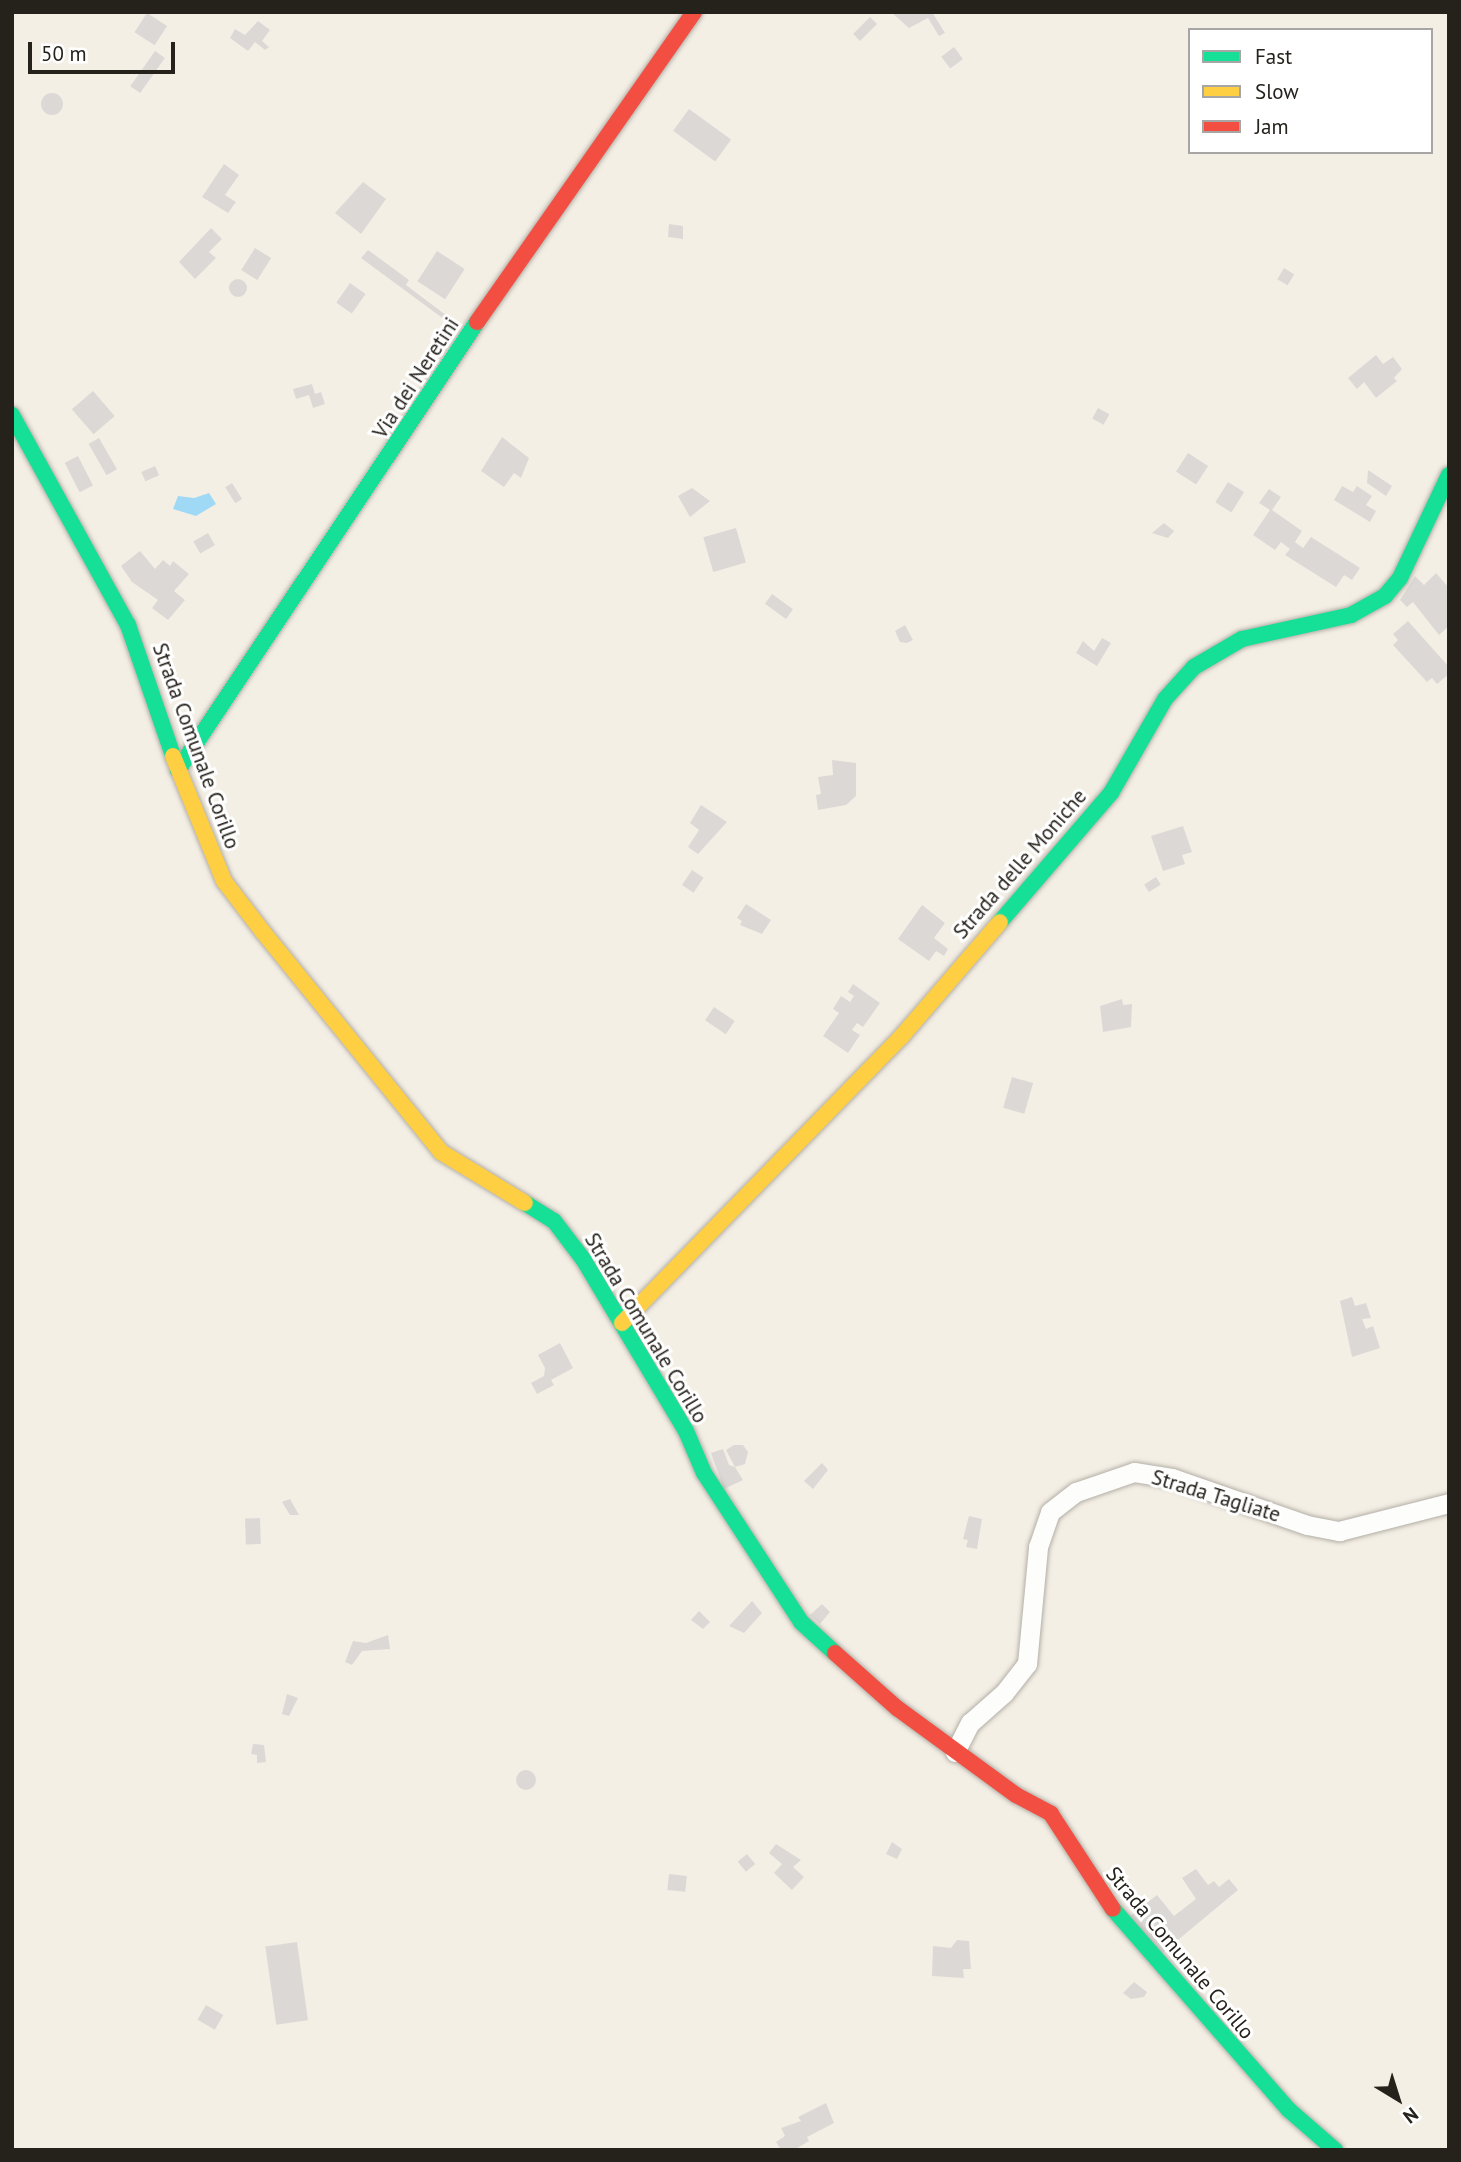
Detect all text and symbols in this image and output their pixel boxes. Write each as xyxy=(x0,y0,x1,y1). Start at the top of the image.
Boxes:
scale bar xyxy=(32,28,178,72)
legend xyxy=(1188,28,1433,154)
text: 50 m xyxy=(41,40,87,67)
text: Fast xyxy=(1255,43,1292,70)
text: Slow xyxy=(1255,78,1299,105)
text: Jam xyxy=(1255,113,1289,140)
street label: Via dei Neretini xyxy=(368,313,464,443)
street label: Strada Comunale Corillo xyxy=(147,640,245,852)
street label: Strada delle Moniche xyxy=(948,784,1092,944)
street label: Strada Comunale Corillo xyxy=(579,1228,713,1428)
street label: Strada Tagliate xyxy=(1148,1464,1284,1528)
street label: Strada Comunale Corillo xyxy=(1101,1862,1259,2044)
north arrow xyxy=(1363,2064,1433,2134)
text: N xyxy=(1399,2102,1423,2129)

